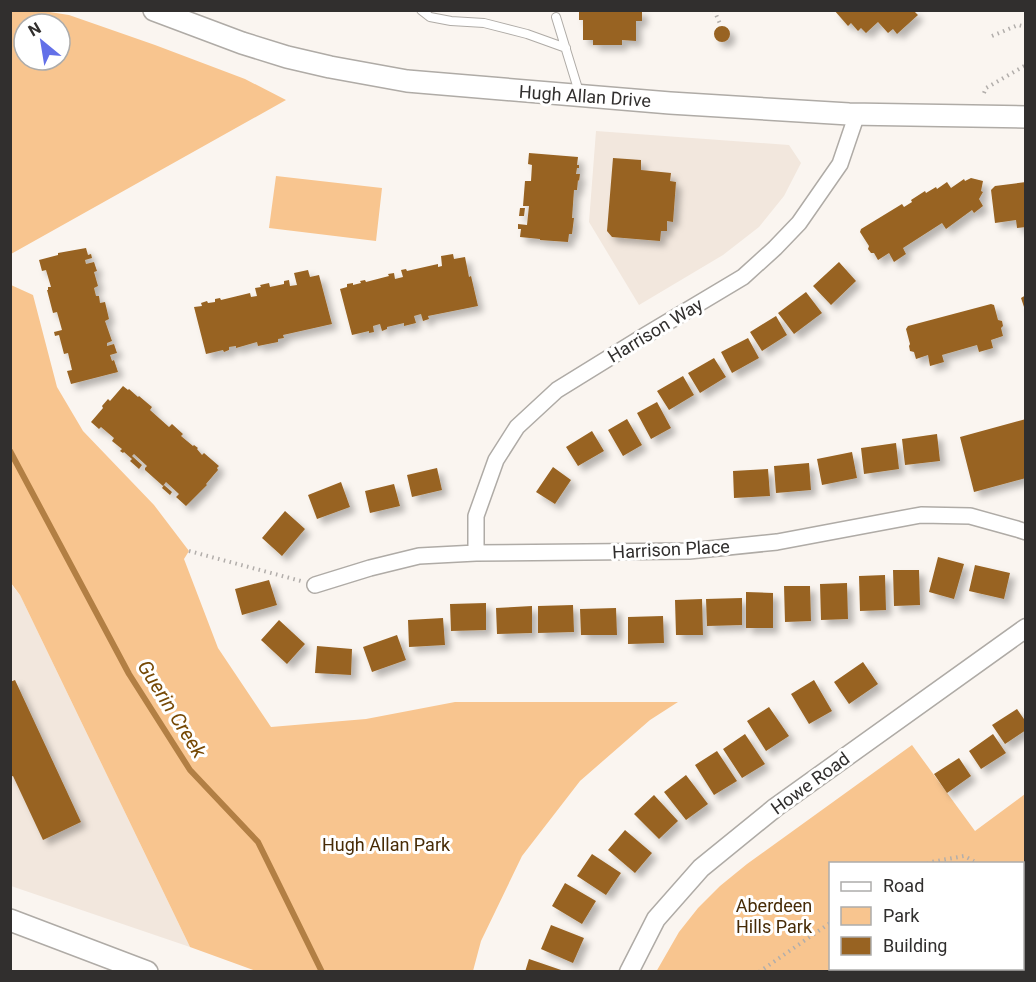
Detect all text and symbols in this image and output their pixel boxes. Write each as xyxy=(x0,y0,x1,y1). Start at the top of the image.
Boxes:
north arrow xyxy=(12,12,72,72)
text: N xyxy=(25,18,44,40)
street label: Hugh Allan Drive xyxy=(518,81,652,111)
street label: Harrison Way xyxy=(604,293,707,367)
street label: Harrison Place xyxy=(612,535,730,563)
water label: Guerin Creek xyxy=(133,656,212,763)
street label: Howe Road xyxy=(767,747,853,819)
park label: Hugh Allan Park xyxy=(322,834,451,855)
legend xyxy=(829,862,1024,970)
text: Road xyxy=(883,875,924,896)
park label: Aberdeen Hills Park xyxy=(736,895,813,937)
text: Park xyxy=(883,905,920,926)
text: Building xyxy=(883,935,947,956)

